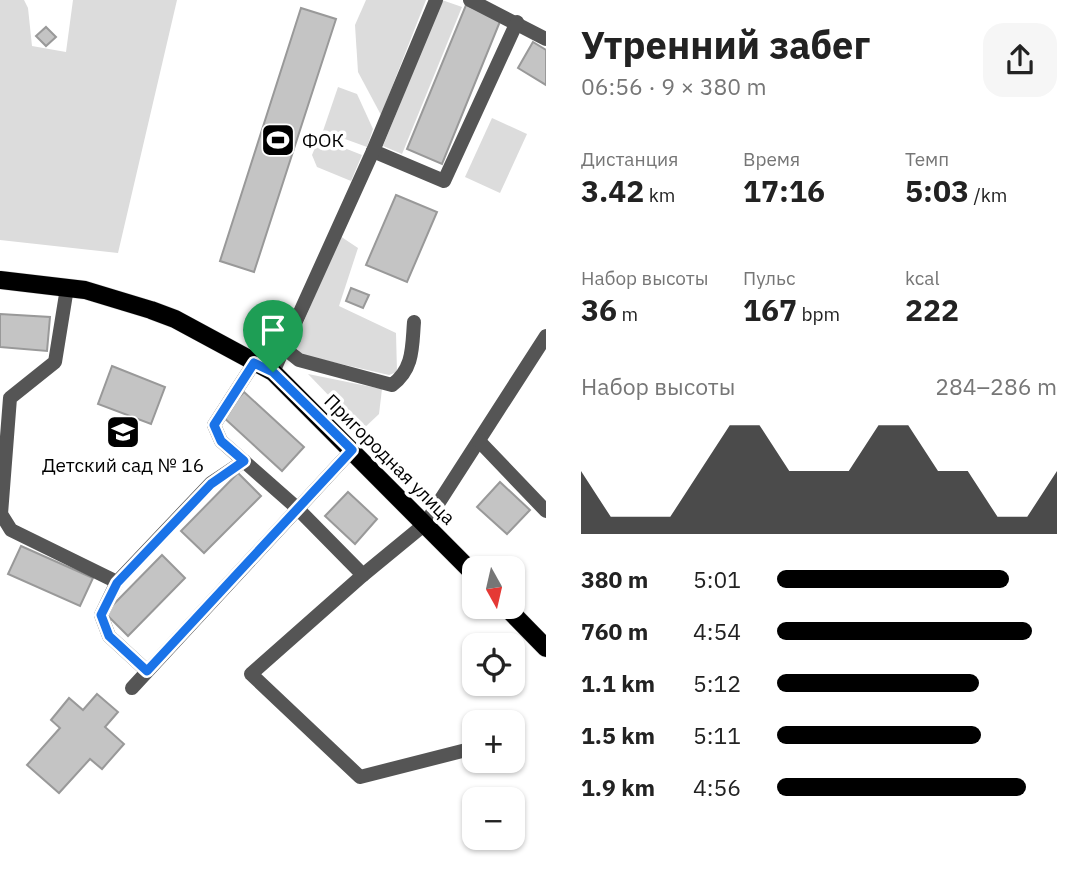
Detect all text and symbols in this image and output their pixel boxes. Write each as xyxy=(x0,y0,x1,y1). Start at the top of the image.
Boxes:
text: Утренний забег xyxy=(581,20,870,69)
button: share xyxy=(983,23,1057,97)
text: 06:56 · 9 × 380 m xyxy=(581,71,767,101)
sports icon: ФОК xyxy=(259,121,297,159)
place label: ФОК xyxy=(302,128,344,152)
text: Дистанция xyxy=(581,147,678,171)
text: Время xyxy=(743,147,800,171)
text: Темп xyxy=(905,147,949,171)
text: 3.42 xyxy=(581,171,644,210)
text: 17:16 xyxy=(743,171,825,210)
text: 5:03 xyxy=(905,171,969,210)
text: km xyxy=(644,183,675,207)
text: /km xyxy=(969,183,1007,207)
text: Набор высоты xyxy=(581,266,708,290)
text: Пульс xyxy=(743,266,796,290)
text: kcal xyxy=(905,266,940,290)
text: 36 xyxy=(581,290,617,329)
text: 167 xyxy=(743,290,797,329)
text: 222 xyxy=(905,290,959,329)
pin xyxy=(243,300,303,372)
text: m xyxy=(617,302,638,326)
text: bpm xyxy=(797,302,840,326)
icon: arrive xyxy=(254,311,292,349)
text: Набор высоты xyxy=(581,371,735,401)
text: 284–286 m xyxy=(935,371,1057,401)
street label: Пригородная улица xyxy=(319,388,461,530)
school or university icon: Детский сад № 16 xyxy=(104,413,142,451)
place label: Детский сад № 16 xyxy=(42,453,204,477)
north arrow xyxy=(462,556,525,620)
map controls xyxy=(462,556,525,850)
text: 380 m xyxy=(581,564,648,594)
text: 5:01 xyxy=(693,564,741,594)
text: 760 m xyxy=(581,616,648,646)
text: 4:54 xyxy=(693,616,741,646)
button: locate xyxy=(462,633,525,696)
text: 1.1 km xyxy=(581,668,655,698)
text: 5:12 xyxy=(693,668,741,698)
button: + xyxy=(462,710,525,773)
text: 1.5 km xyxy=(581,720,655,750)
text: 5:11 xyxy=(693,720,741,750)
text: 1.9 km xyxy=(581,772,655,802)
text: 4:56 xyxy=(693,772,741,802)
button: − xyxy=(462,787,525,850)

